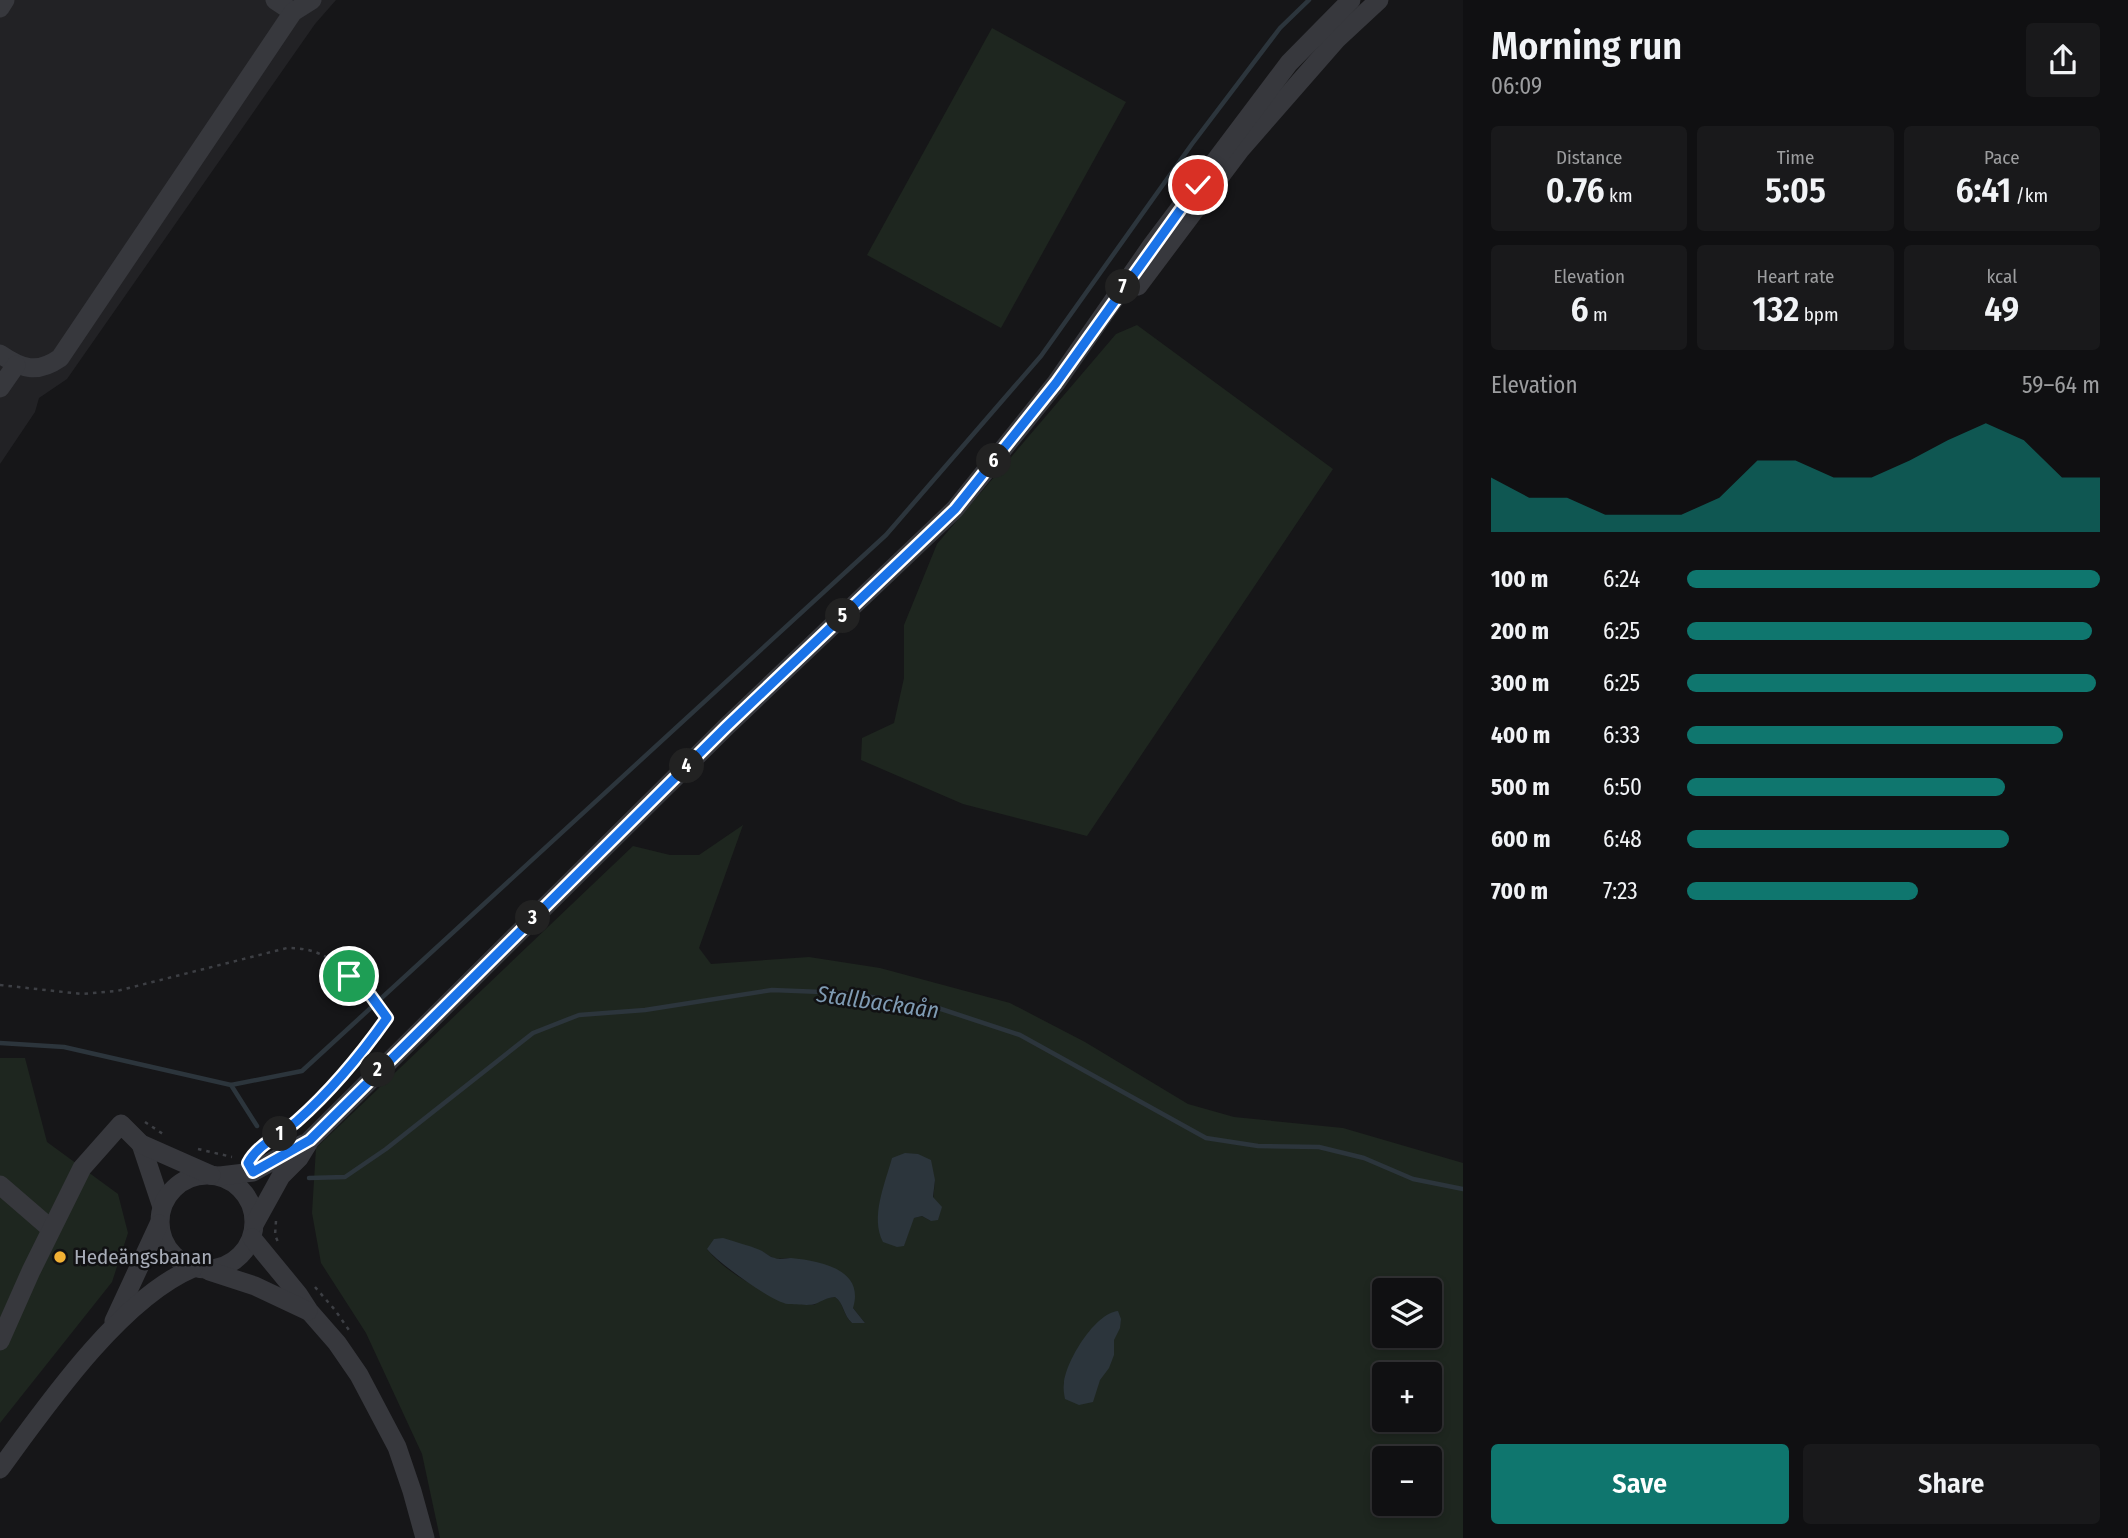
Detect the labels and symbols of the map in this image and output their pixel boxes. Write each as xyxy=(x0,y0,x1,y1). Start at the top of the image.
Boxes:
pin xyxy=(1168,155,1228,215)
pin: 7 xyxy=(1106,270,1140,304)
pin: 6 xyxy=(976,444,1012,478)
pin: 5 xyxy=(826,598,860,634)
pin: 4 xyxy=(670,748,704,784)
pin: 3 xyxy=(516,900,550,936)
pin xyxy=(319,946,379,1006)
water label: Stallbackaån xyxy=(814,979,941,1024)
pin: 2 xyxy=(360,1052,396,1088)
pin: 1 xyxy=(262,1116,298,1152)
place label: Hedeängsbanan xyxy=(74,1244,212,1270)
marker: Hedeängsbanan xyxy=(52,1249,68,1265)

